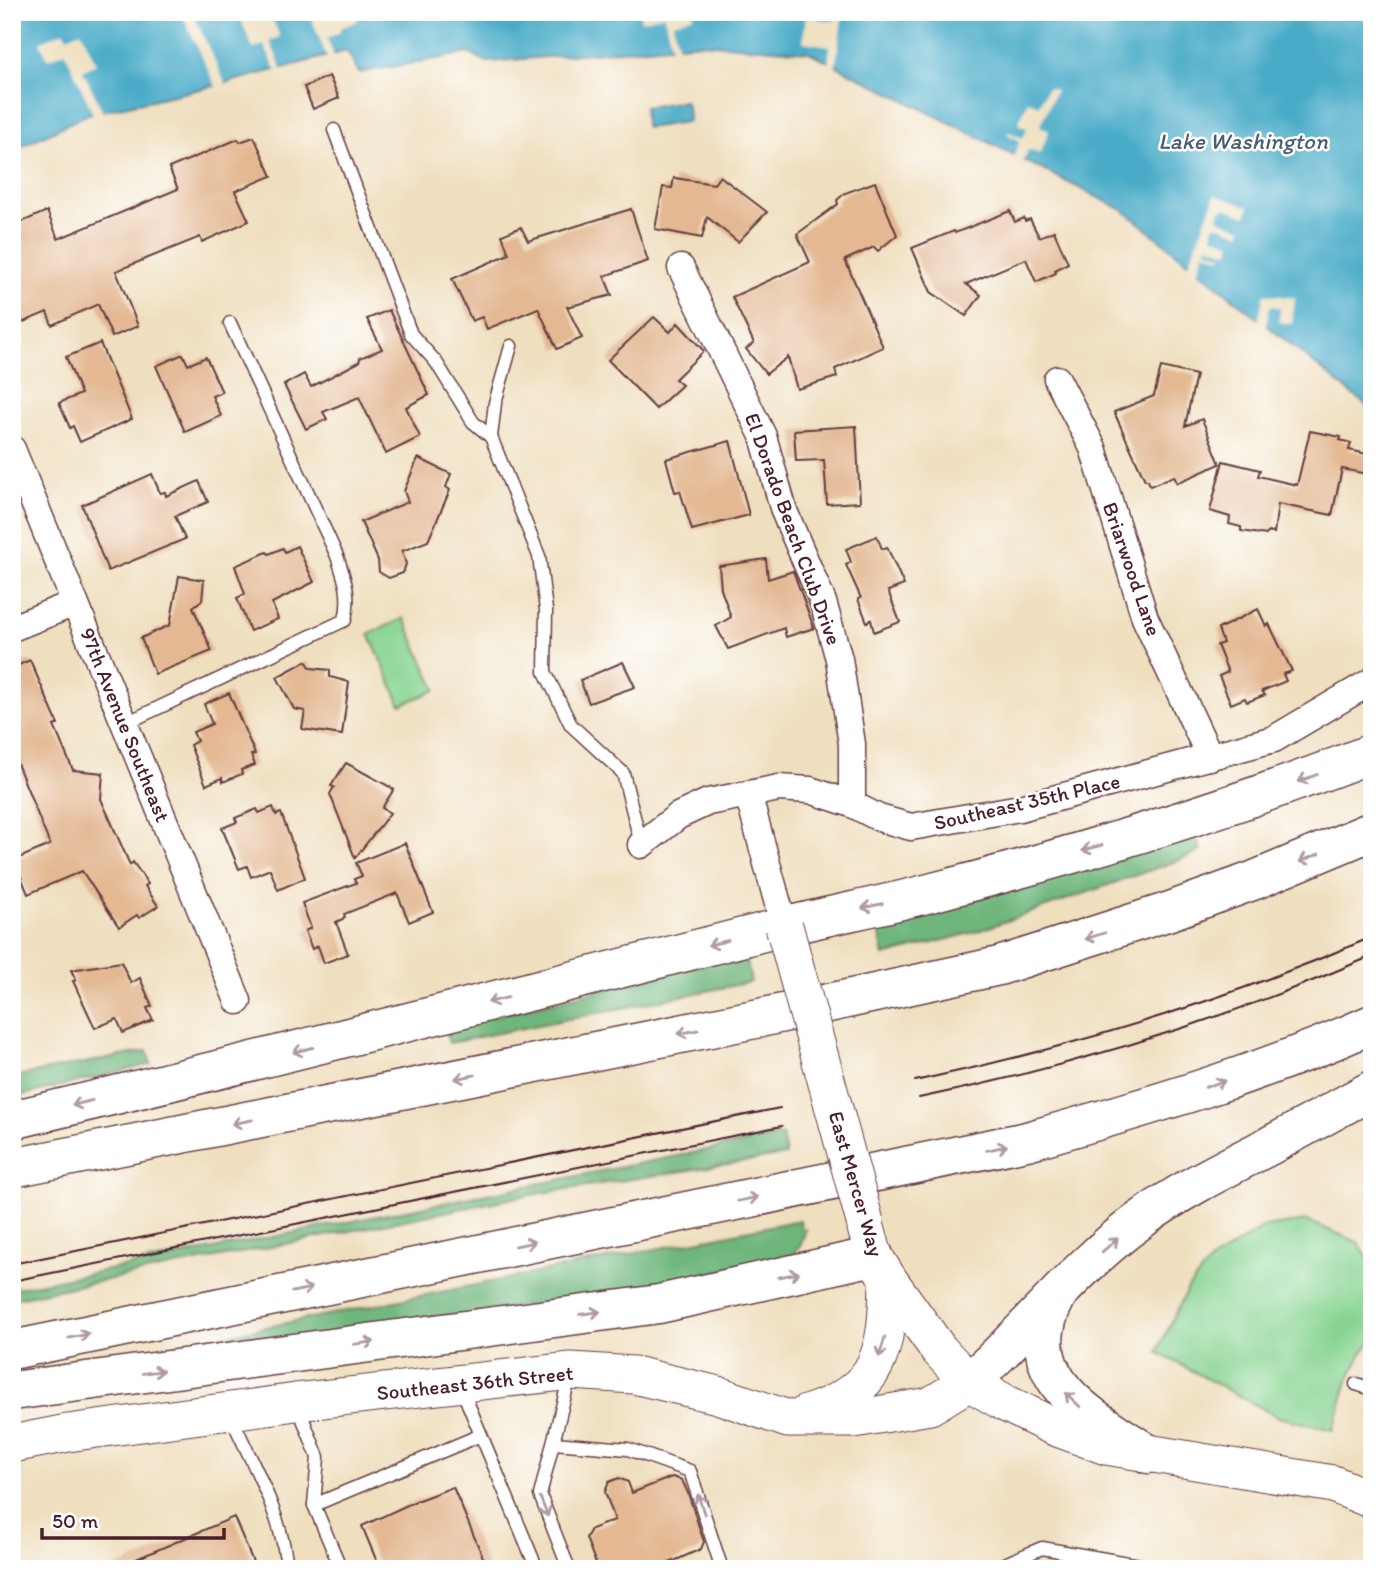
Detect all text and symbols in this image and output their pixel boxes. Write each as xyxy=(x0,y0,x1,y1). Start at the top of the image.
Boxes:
water label: Lake Washington xyxy=(1158,127,1328,155)
street label: El Dorado Beach Club Drive xyxy=(740,410,847,648)
street label: Briarwood Lane xyxy=(1098,499,1167,639)
street label: 97th Avenue Southeast xyxy=(75,624,176,826)
street label: Southeast 35th Place xyxy=(931,768,1122,835)
one-way arrow xyxy=(1298,773,1320,785)
one-way arrow xyxy=(1081,842,1103,855)
one-way arrow xyxy=(1299,853,1320,866)
one-way arrow xyxy=(861,900,884,914)
one-way arrow xyxy=(1085,931,1107,943)
one-way arrow xyxy=(707,937,730,950)
one-way arrow xyxy=(487,994,509,1007)
one-way arrow xyxy=(677,1026,700,1040)
one-way arrow xyxy=(292,1044,315,1057)
one-way arrow xyxy=(454,1071,477,1084)
one-way arrow xyxy=(1204,1077,1226,1090)
one-way arrow xyxy=(71,1097,94,1110)
street label: East Mercer Way xyxy=(824,1108,889,1259)
one-way arrow xyxy=(231,1115,254,1129)
one-way arrow xyxy=(985,1140,1008,1154)
one-way arrow xyxy=(736,1192,759,1206)
one-way arrow xyxy=(513,1237,536,1251)
one-way arrow xyxy=(1101,1237,1119,1253)
one-way arrow xyxy=(777,1268,800,1281)
one-way arrow xyxy=(290,1283,313,1297)
one-way arrow xyxy=(578,1306,601,1319)
one-way arrow xyxy=(67,1329,90,1343)
one-way arrow xyxy=(875,1336,888,1358)
one-way arrow xyxy=(352,1337,375,1350)
street label: Southeast 36th Street xyxy=(375,1360,575,1405)
one-way arrow xyxy=(141,1365,164,1378)
one-way arrow xyxy=(1064,1392,1081,1409)
one-way arrow xyxy=(694,1493,707,1515)
one-way arrow xyxy=(539,1496,552,1517)
scale bar xyxy=(42,1497,224,1541)
text: 50 m xyxy=(52,1508,99,1533)

